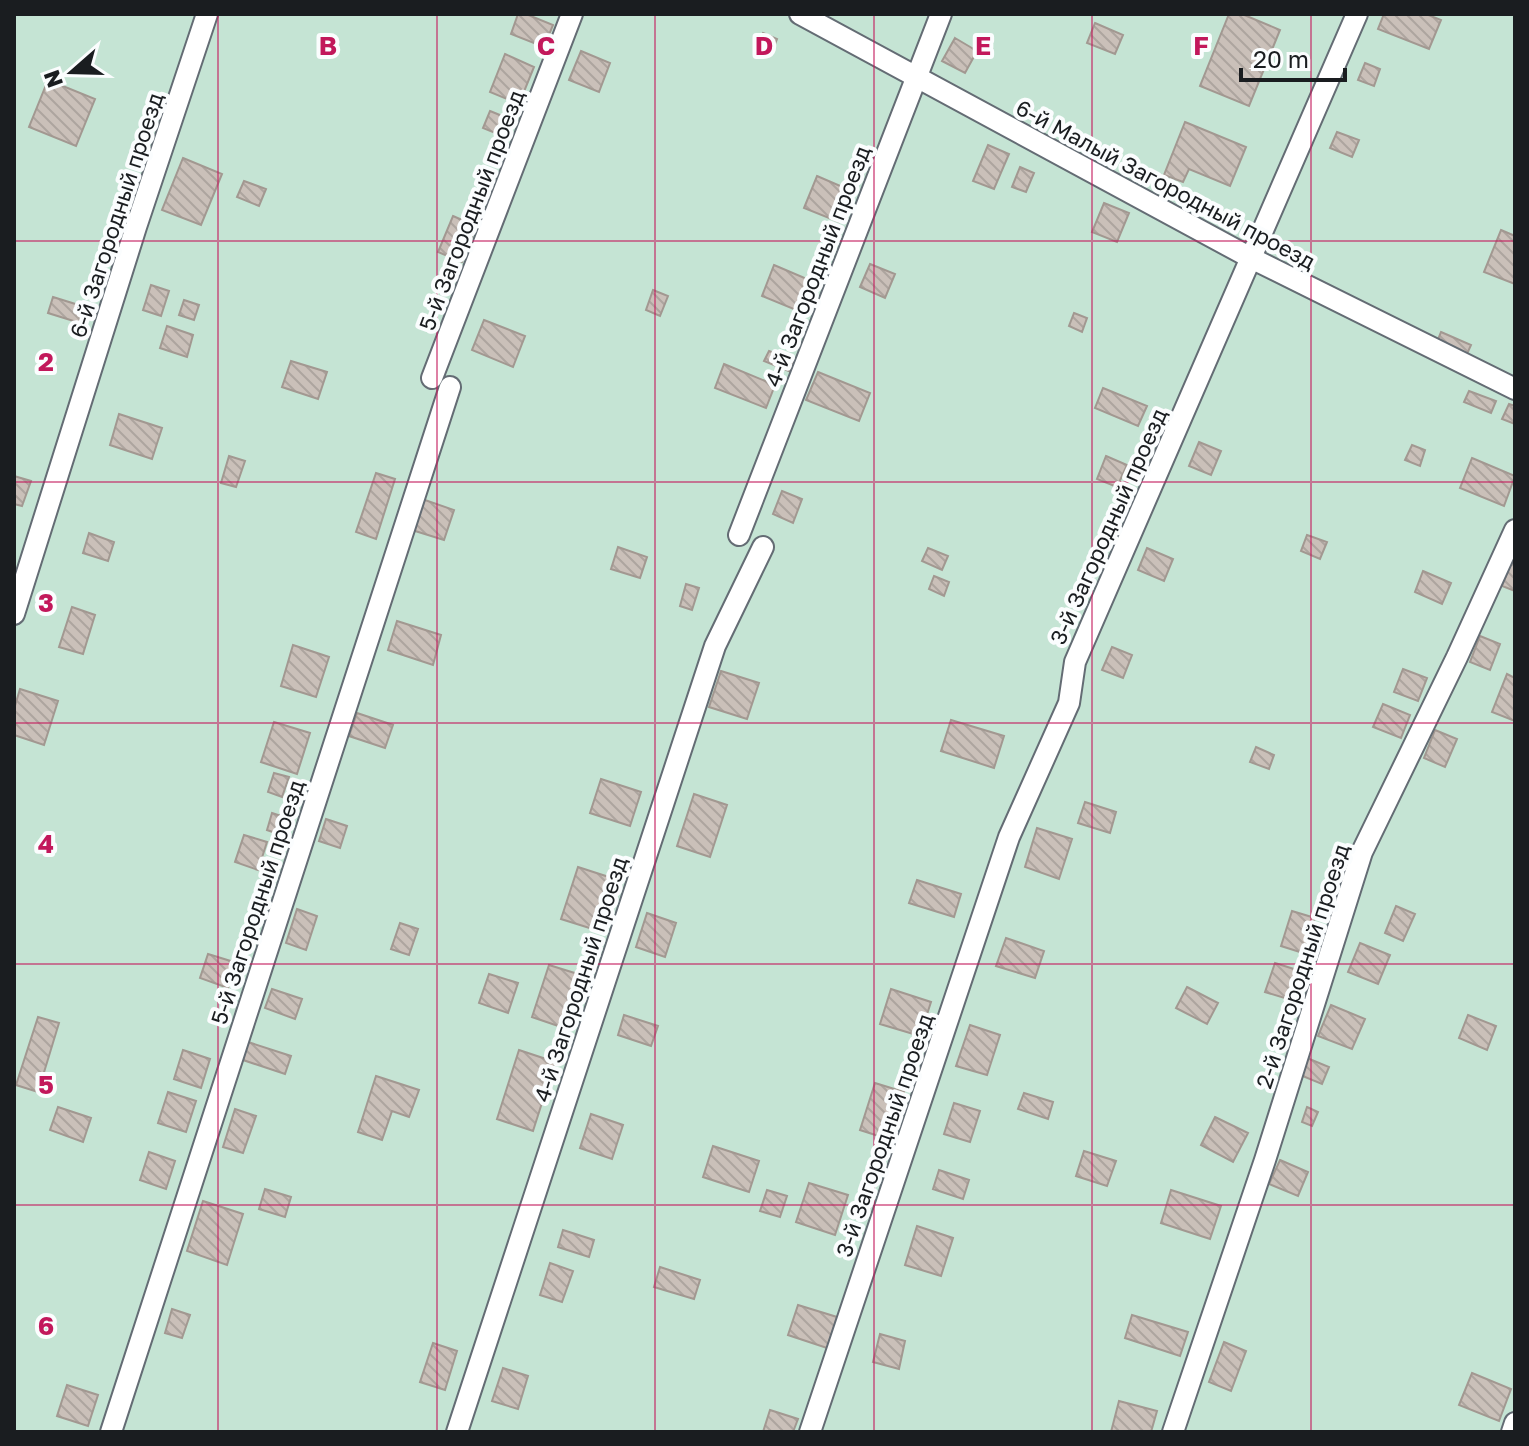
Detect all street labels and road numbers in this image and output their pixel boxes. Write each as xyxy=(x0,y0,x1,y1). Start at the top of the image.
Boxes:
street label: 5-й Загородный проезд xyxy=(413,86,529,334)
street label: 6-й Загородный проезд xyxy=(64,89,168,341)
street label: 6-й Малый Загородный проезд xyxy=(1012,93,1320,275)
street label: 4-й Загородный проезд xyxy=(759,142,875,390)
street label: 3-й Загородный проезд xyxy=(1044,404,1172,648)
street label: 5-й Загородный проезд xyxy=(205,776,309,1028)
street label: 2-й Загородный проезд xyxy=(1250,840,1354,1092)
street label: 4-й Загородный проезд xyxy=(528,853,632,1105)
street label: 3-й Загородный проезд xyxy=(830,1010,938,1260)

